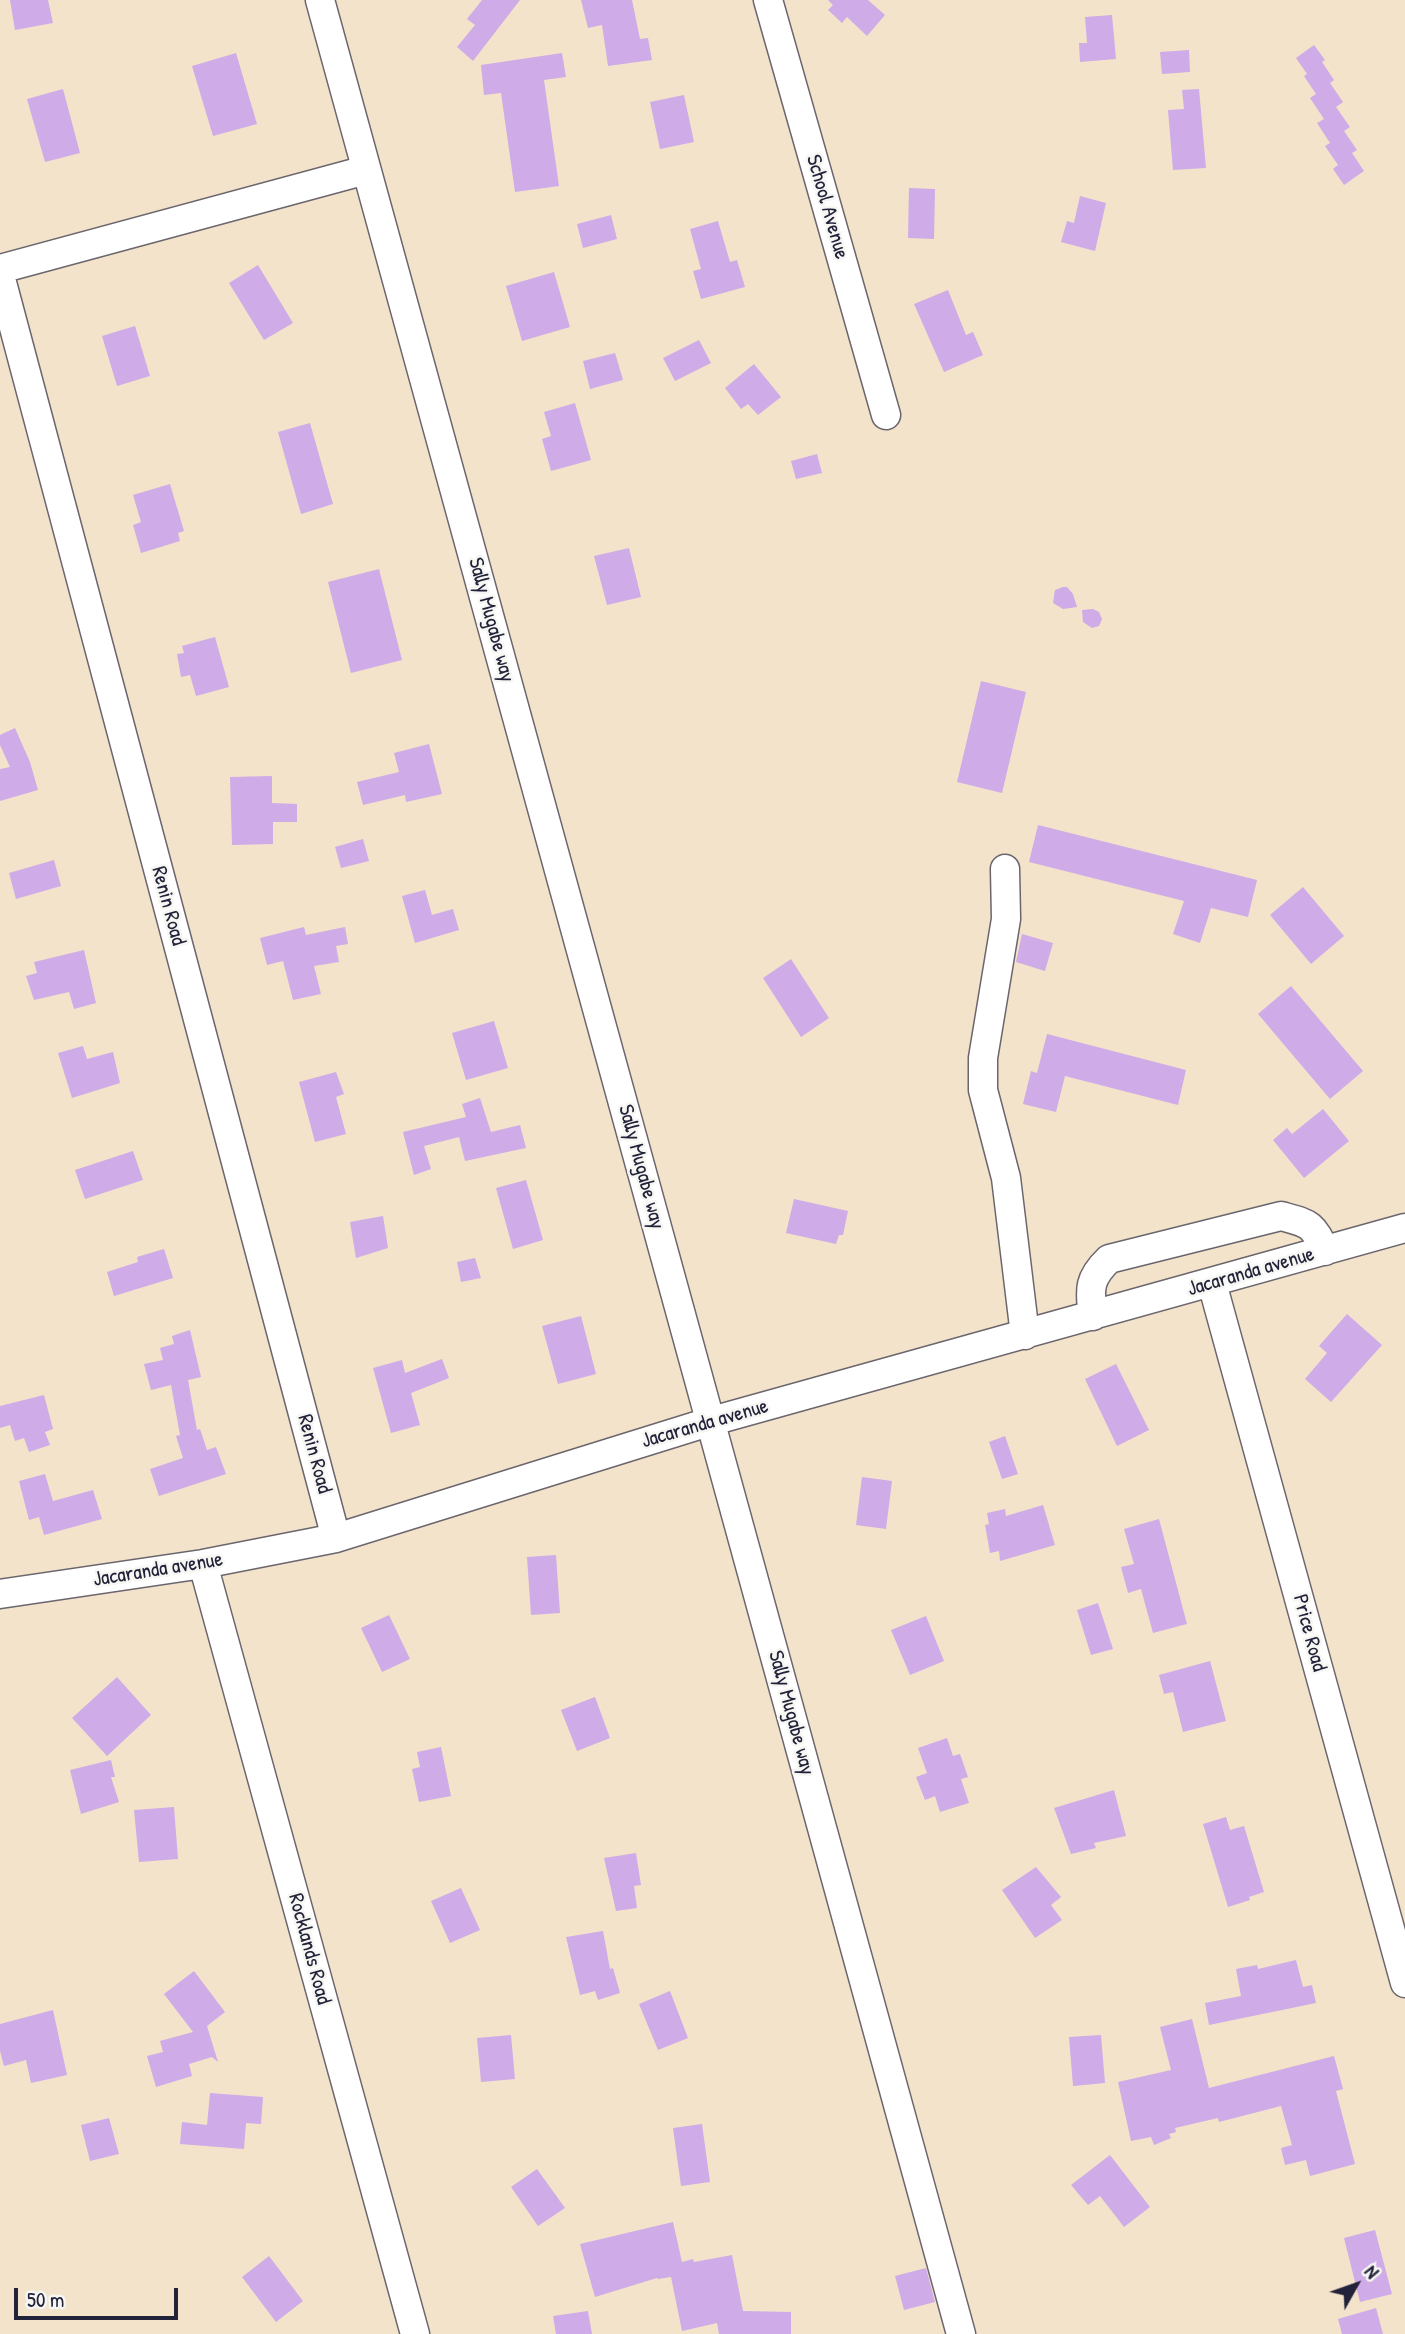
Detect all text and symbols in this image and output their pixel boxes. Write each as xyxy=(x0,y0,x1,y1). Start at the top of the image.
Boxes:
street label: School Avenue xyxy=(800,152,854,262)
street label: Sally Mugabe way xyxy=(462,555,520,685)
street label: Renin Road xyxy=(145,864,191,948)
street label: Sally Mugabe way xyxy=(612,1102,670,1232)
street label: Jacaranda avenue xyxy=(1185,1242,1317,1302)
street label: Jacaranda avenue xyxy=(639,1394,771,1454)
street label: Renin Road xyxy=(291,1412,337,1496)
street label: Jacaranda avenue xyxy=(91,1547,225,1593)
street label: Price Road xyxy=(1287,1592,1331,1674)
street label: Sally Mugabe way xyxy=(762,1648,820,1778)
street label: Rocklands Road xyxy=(282,1891,336,2007)
north arrow xyxy=(1321,2250,1391,2320)
text: N xyxy=(1359,2259,1385,2284)
scale bar xyxy=(18,2274,182,2318)
text: 50 m xyxy=(27,2285,64,2314)

